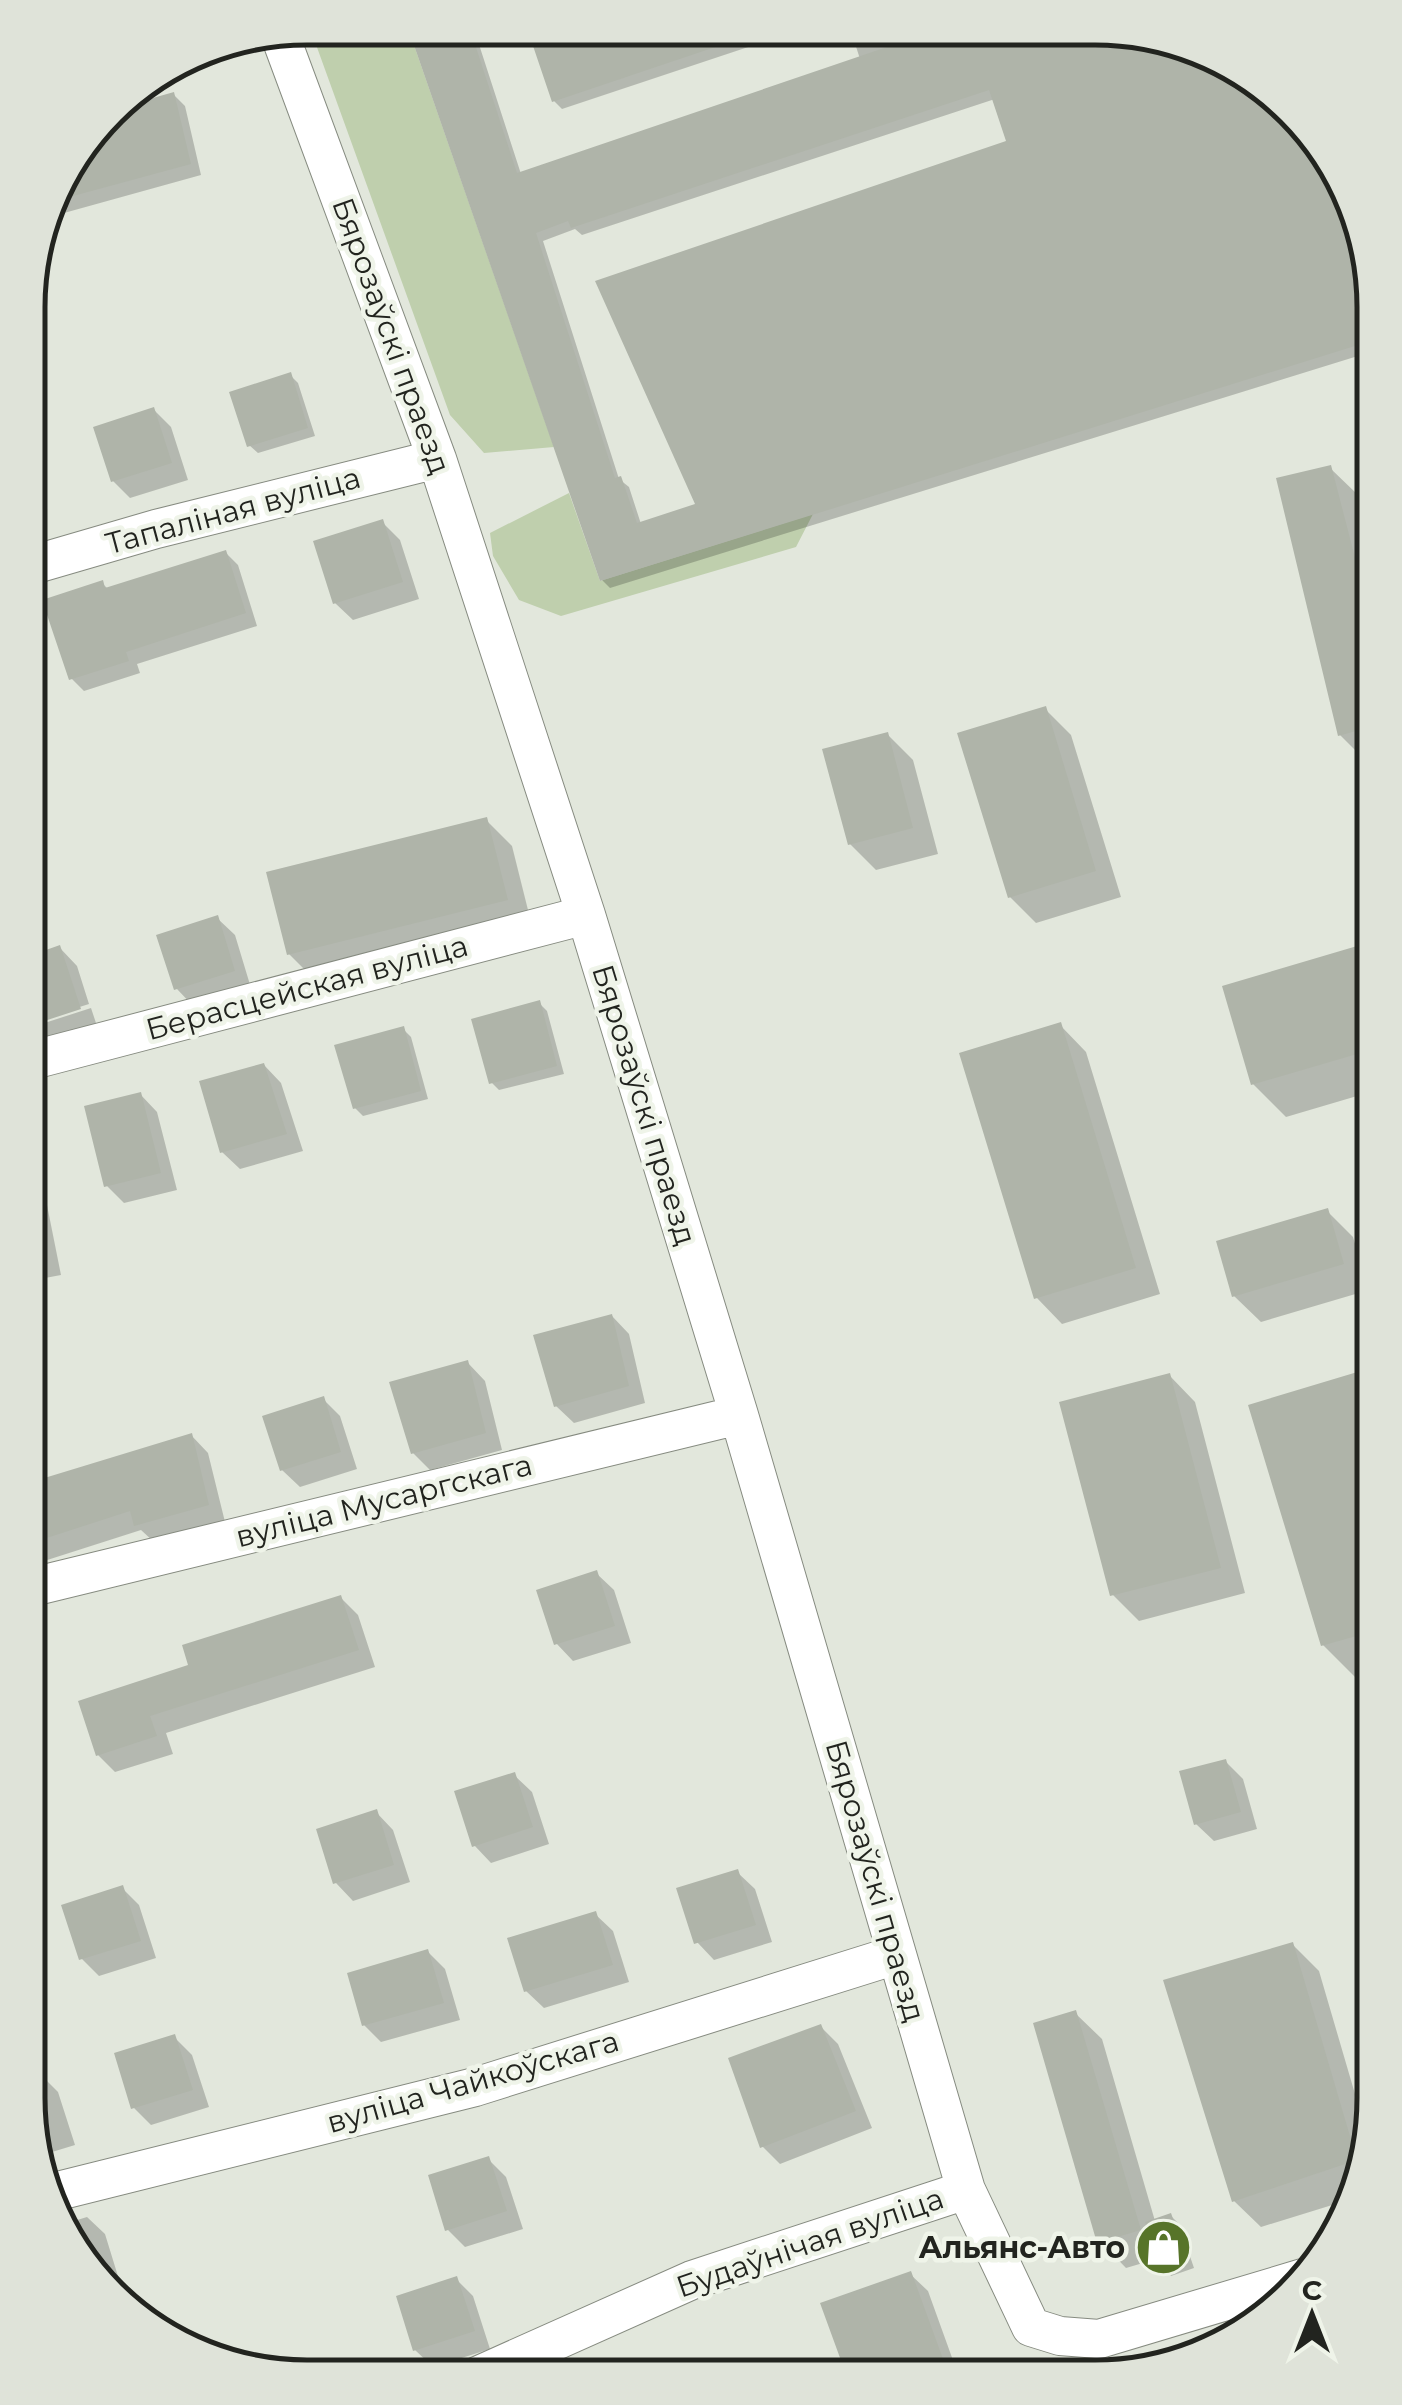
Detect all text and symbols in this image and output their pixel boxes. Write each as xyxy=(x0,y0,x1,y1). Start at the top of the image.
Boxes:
street label: Бярозаўскі праезд xyxy=(324,193,459,479)
street label: Тапаліная вуліца xyxy=(101,459,364,562)
street label: Берасцейская вуліца xyxy=(142,927,472,1048)
street label: Бярозаўскі праезд xyxy=(584,960,705,1250)
street label: вуліца Мусаргскага xyxy=(232,1446,536,1555)
street label: Бярозаўскі праезд xyxy=(818,1736,933,2026)
street label: вуліца Чайкоўскага xyxy=(323,2022,623,2141)
street label: Будаўнічая вуліца xyxy=(671,2179,948,2306)
shop icon: Альянс-Авто xyxy=(1134,2218,1194,2278)
place label: Альянс-Авто xyxy=(919,2229,1125,2266)
north arrow xyxy=(1262,2265,1362,2365)
text: С xyxy=(1302,2273,1322,2307)

